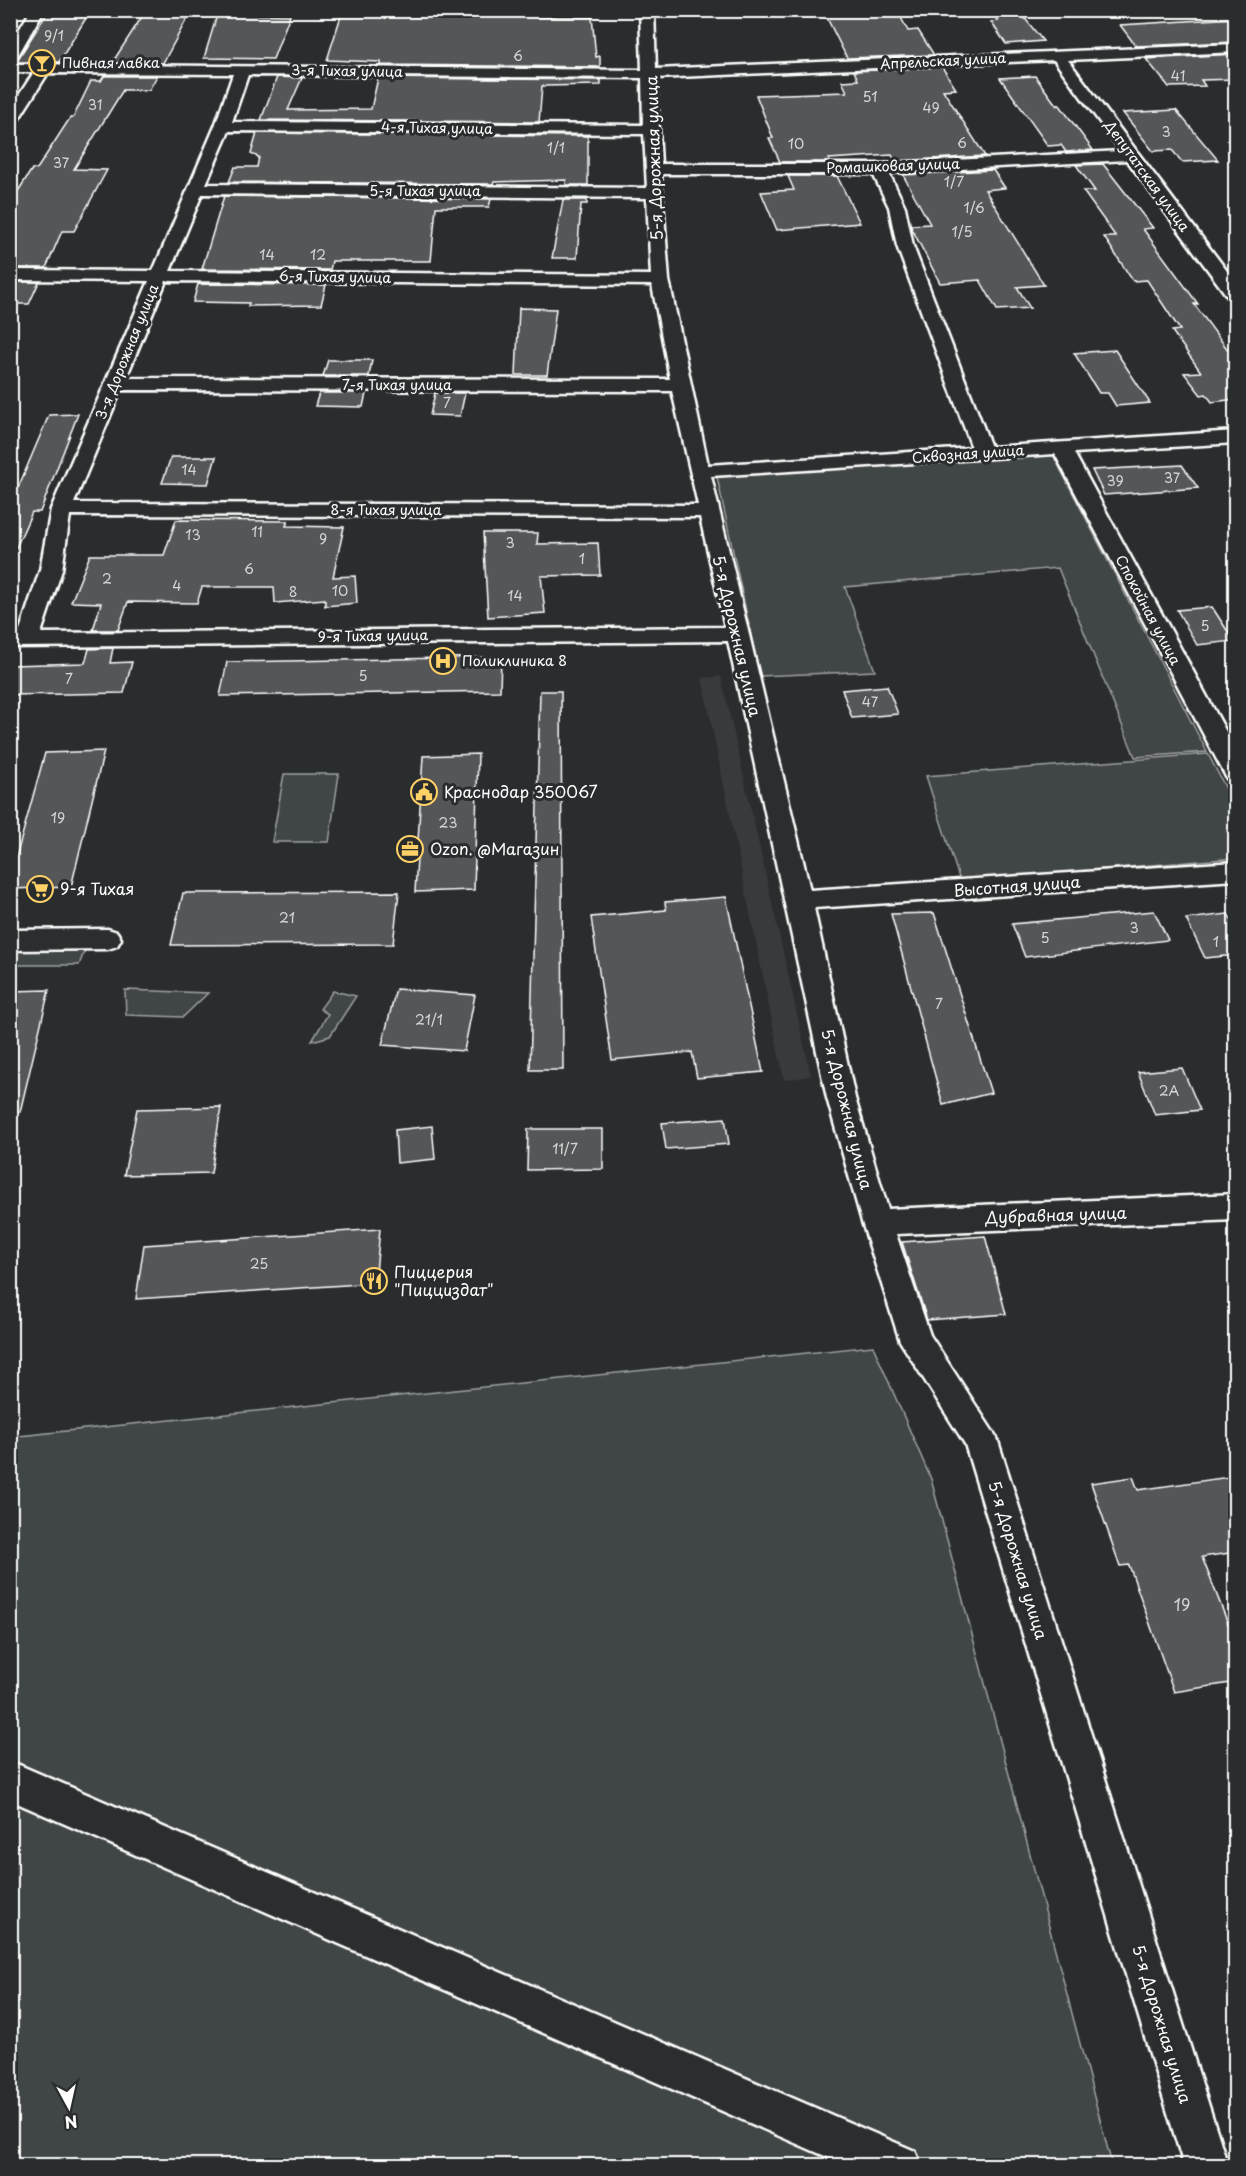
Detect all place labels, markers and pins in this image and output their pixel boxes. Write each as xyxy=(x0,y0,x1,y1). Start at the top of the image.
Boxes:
bar icon: Пивная лавка xyxy=(27,48,57,78)
place label: Пивная лавка xyxy=(62,52,160,73)
hospital icon: Поликлиника 8 xyxy=(428,646,458,676)
place label: Поликлиника 8 xyxy=(462,650,567,671)
public building icon: Краснодар 350067 xyxy=(409,777,439,807)
place label: Краснодар 350067 xyxy=(444,779,598,803)
office icon: Ozon. @Магазин xyxy=(395,834,425,864)
place label: Ozon. @Магазин xyxy=(430,836,560,860)
supermarket icon: 9-я Тихая xyxy=(25,874,55,904)
place label: 9-я Тихая xyxy=(60,876,134,900)
place label: Пиццерия "Пицциздат" xyxy=(394,1259,494,1301)
restaurant icon: Пиццерия "Пицциздат" xyxy=(359,1266,389,1296)

